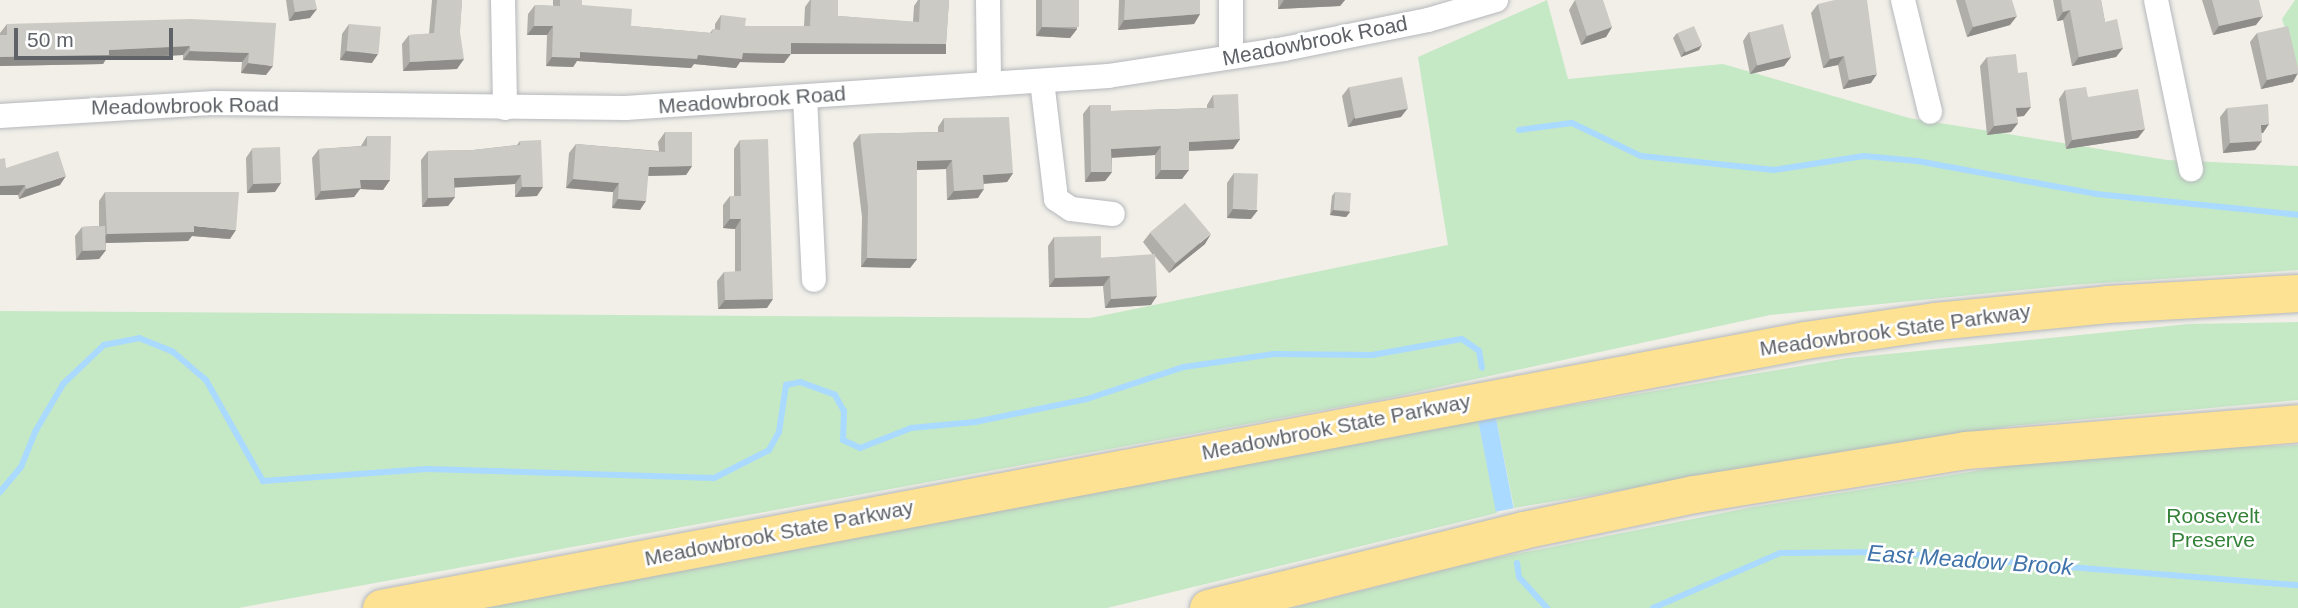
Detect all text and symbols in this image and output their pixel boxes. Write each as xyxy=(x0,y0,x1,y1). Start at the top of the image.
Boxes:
street label: Meadowbrook Road xyxy=(1220,11,1410,71)
scale bar xyxy=(18,14,177,58)
text: 50 m xyxy=(27,28,74,51)
street label: Meadowbrook Road xyxy=(657,81,847,119)
street label: Meadowbrook Road xyxy=(91,92,279,120)
street label: Meadowbrook State Parkway xyxy=(1758,299,2032,361)
street label: Meadowbrook State Parkway xyxy=(1200,389,1472,465)
street label: Meadowbrook State Parkway xyxy=(643,495,915,571)
park label: Roosevelt Preserve xyxy=(2166,503,2260,553)
water label: East Meadow Brook xyxy=(1866,539,2074,581)

